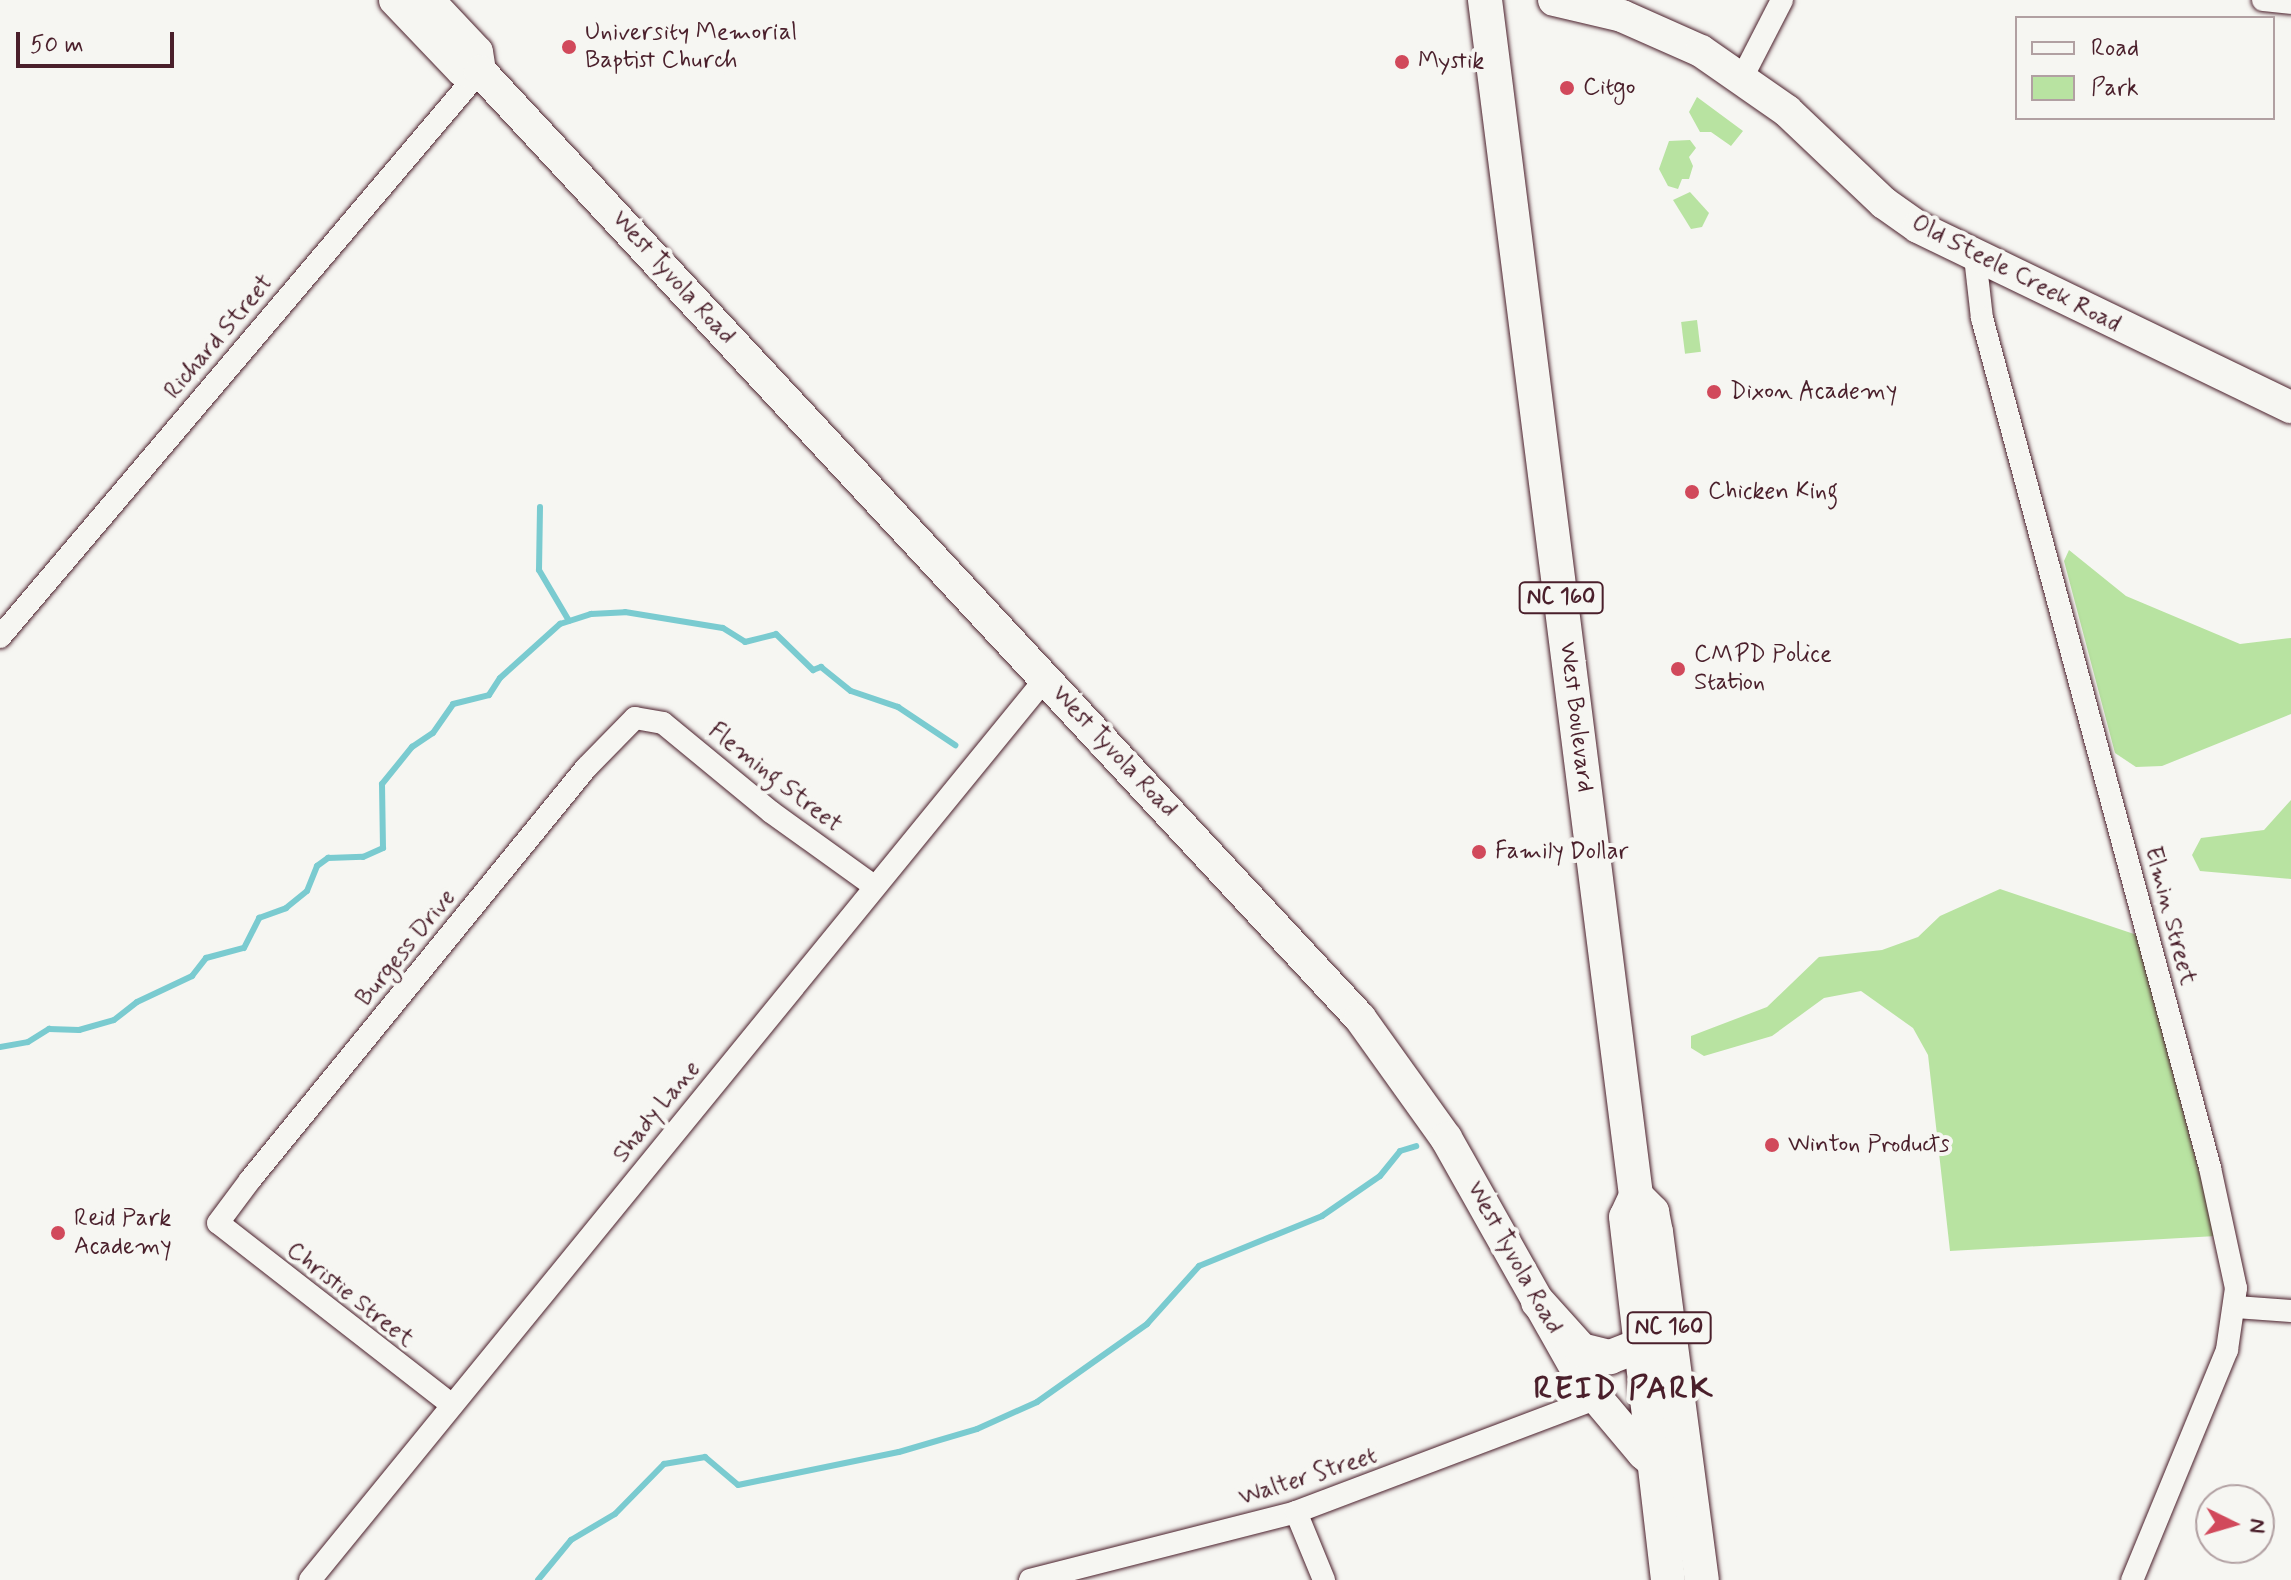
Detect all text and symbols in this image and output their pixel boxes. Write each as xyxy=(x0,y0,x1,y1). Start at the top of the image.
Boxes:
scale bar xyxy=(20,16,178,66)
legend xyxy=(2015,16,2275,120)
place label: University Memorial Baptist Church xyxy=(585,19,797,75)
text: 50 m xyxy=(30,30,84,61)
text: Road xyxy=(2091,33,2139,64)
marker: University Memorial Baptist Church xyxy=(560,38,578,56)
place label: Mystik xyxy=(1418,48,1484,76)
marker: Mystik xyxy=(1393,53,1411,71)
text: Park xyxy=(2091,73,2139,104)
place label: Citgo xyxy=(1583,74,1635,102)
marker: Citgo xyxy=(1558,79,1576,97)
street label: West Tyvola Road xyxy=(605,205,741,351)
street label: Old Steele Creek Road xyxy=(1910,211,2122,337)
street label: Richard Street xyxy=(159,269,279,405)
place label: Dixon Academy xyxy=(1730,378,1897,406)
marker: Dixon Academy xyxy=(1705,383,1723,401)
place label: Chicken King xyxy=(1708,478,1843,506)
marker: Chicken King xyxy=(1683,483,1701,501)
road number: NC 160 xyxy=(1517,580,1605,616)
street label: West Boulevard xyxy=(1553,640,1599,794)
place label: CMPD Police Station xyxy=(1694,641,1829,697)
marker: CMPD Police Station xyxy=(1669,660,1687,678)
street label: West Tyvola Road xyxy=(1045,680,1183,824)
street label: Fleming Street xyxy=(703,717,847,839)
place label: Family Dollar xyxy=(1495,838,1630,866)
marker: Family Dollar xyxy=(1470,843,1488,861)
street label: Elmin Street xyxy=(2138,843,2202,989)
street label: Burgess Drive xyxy=(351,885,461,1011)
street label: Shady Lane xyxy=(608,1056,706,1168)
place label: Winton Products xyxy=(1788,1131,1950,1159)
marker: Winton Products xyxy=(1763,1136,1781,1154)
street label: West Tyvola Road xyxy=(1460,1176,1568,1340)
place label: Reid Park Academy xyxy=(74,1205,172,1261)
marker: Reid Park Academy xyxy=(49,1224,67,1242)
street label: Christie Street xyxy=(280,1236,420,1354)
road number: NC 160 xyxy=(1625,1310,1713,1346)
district label: REID PARK xyxy=(1536,1370,1712,1408)
street label: Walter Street xyxy=(1233,1441,1383,1513)
north arrow xyxy=(2195,1484,2275,1564)
text: N xyxy=(2242,1517,2272,1534)

